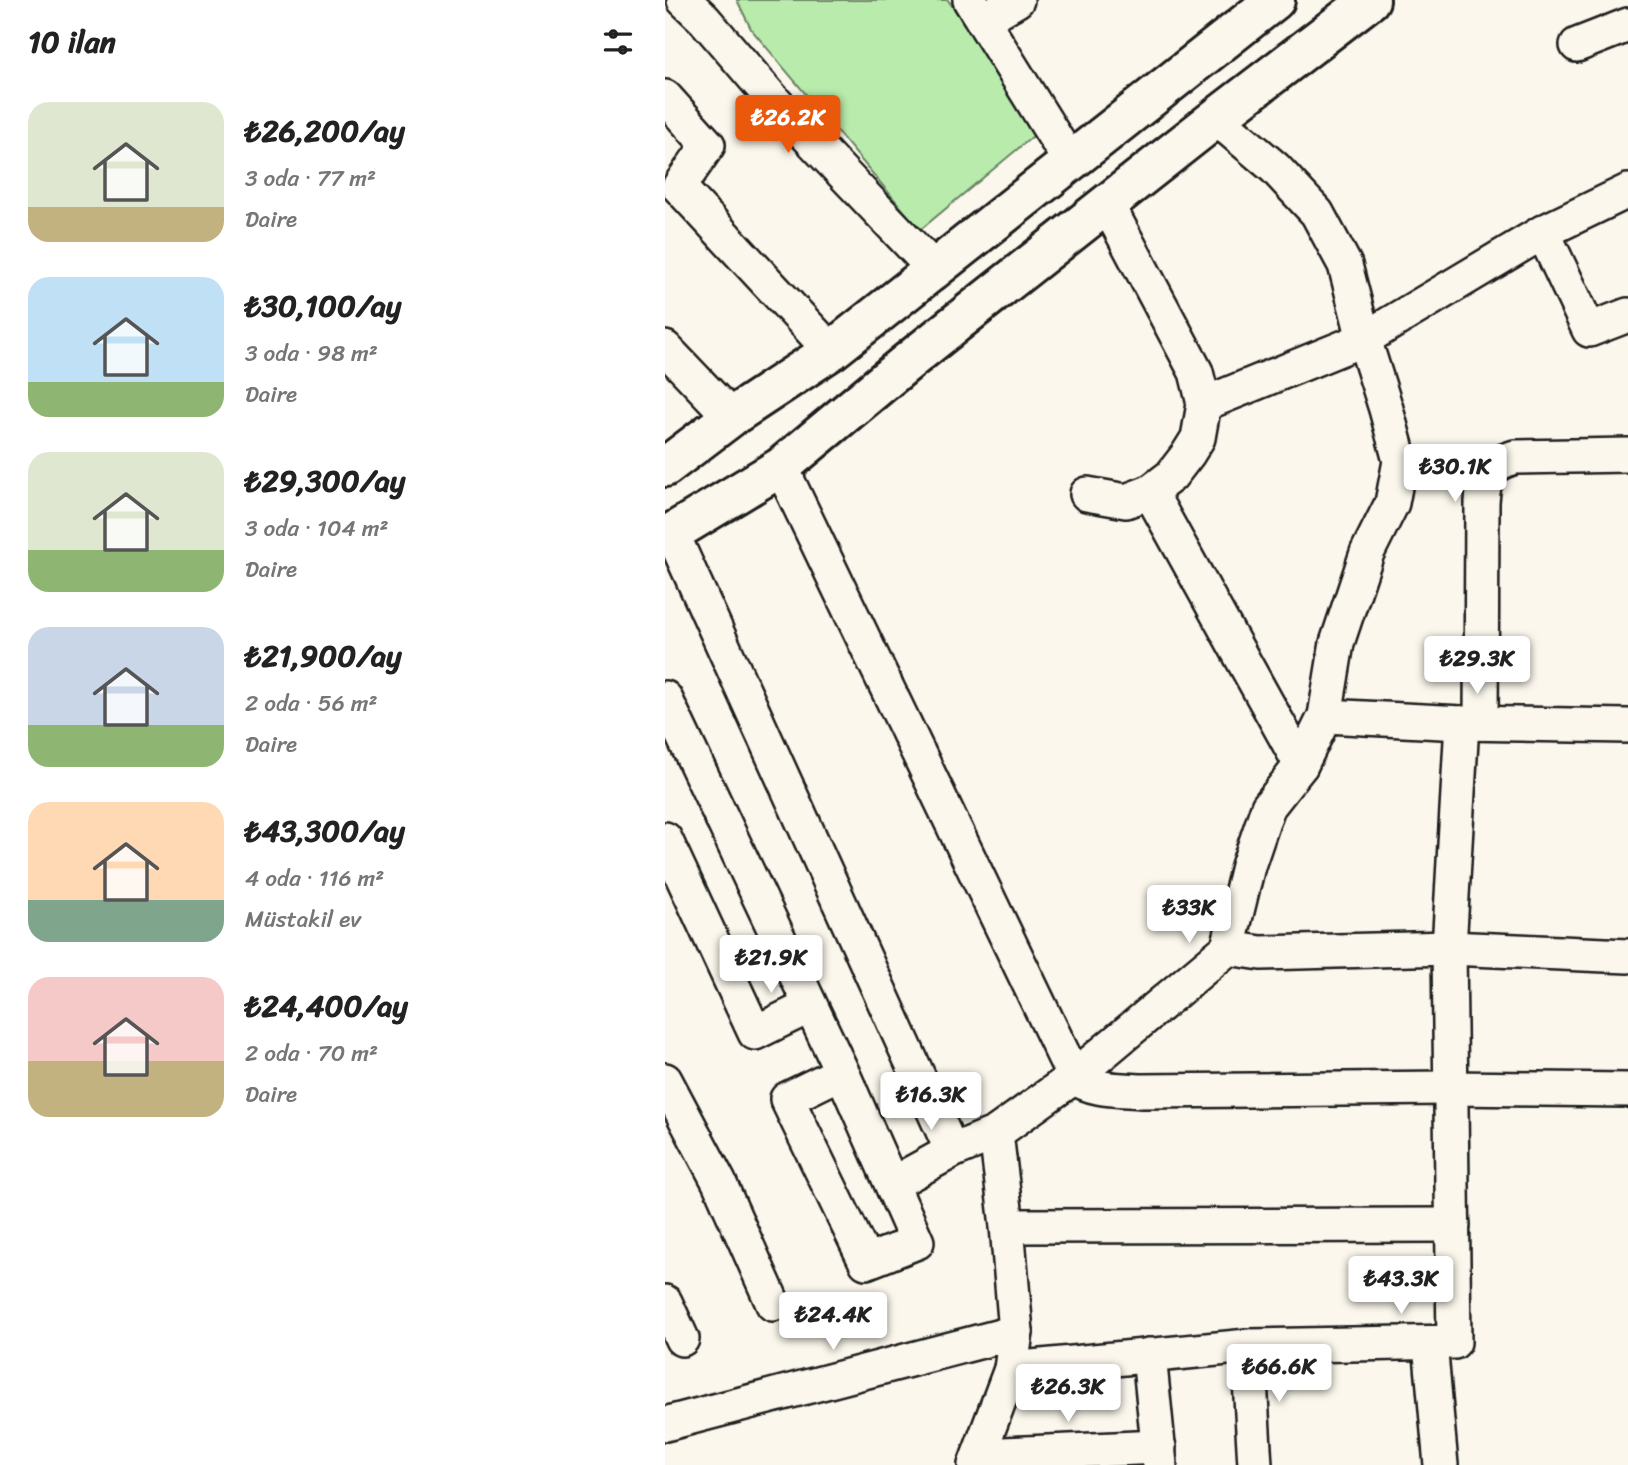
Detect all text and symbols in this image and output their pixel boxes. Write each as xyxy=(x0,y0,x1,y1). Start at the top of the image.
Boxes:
text: 10 ilan xyxy=(28,15,116,69)
icon: filters xyxy=(599,23,637,61)
pin: ₺26.2K xyxy=(731,96,845,155)
text: ₺26.2K xyxy=(751,97,825,138)
text: ₺26,200/ay xyxy=(245,104,405,158)
icon: home xyxy=(84,130,168,214)
text: 3 oda · 77 m² xyxy=(245,158,376,199)
text: Daire xyxy=(245,199,297,240)
text: ₺30,100/ay xyxy=(245,279,401,333)
icon: home xyxy=(84,305,168,389)
text: 3 oda · 98 m² xyxy=(245,333,378,374)
text: Daire xyxy=(245,374,297,415)
pin: ₺30.1K xyxy=(1398,444,1512,504)
text: ₺30.1K xyxy=(1420,446,1490,487)
text: ₺29,300/ay xyxy=(245,454,405,508)
icon: home xyxy=(84,480,168,564)
text: 3 oda · 104 m² xyxy=(245,508,389,549)
text: Daire xyxy=(245,549,297,590)
text: ₺21,900/ay xyxy=(245,629,402,683)
pin: ₺29.3K xyxy=(1420,636,1534,696)
text: ₺29.3K xyxy=(1440,638,1514,679)
icon: home xyxy=(84,655,168,739)
text: 2 oda · 56 m² xyxy=(245,683,378,724)
text: Daire xyxy=(245,724,297,765)
text: ₺43,300/ay xyxy=(245,804,405,858)
icon: home xyxy=(84,830,168,914)
text: 4 oda · 116 m² xyxy=(245,858,384,899)
pin: ₺33K xyxy=(1148,886,1230,945)
text: ₺33K xyxy=(1163,887,1215,928)
text: Müstakil ev xyxy=(245,899,361,940)
pin: ₺21.9K xyxy=(714,936,828,995)
text: ₺21.9K xyxy=(736,937,806,978)
text: ₺24,400/ay xyxy=(245,979,408,1033)
icon: home xyxy=(84,1005,168,1089)
text: 2 oda · 70 m² xyxy=(245,1033,378,1074)
pin: ₺16.3K xyxy=(874,1072,988,1132)
text: Daire xyxy=(245,1074,297,1115)
text: ₺16.3K xyxy=(896,1074,966,1115)
pin: ₺43.3K xyxy=(1344,1256,1458,1316)
text: ₺43.3K xyxy=(1364,1258,1438,1299)
pin: ₺24.4K xyxy=(776,1292,890,1352)
text: ₺24.4K xyxy=(795,1294,871,1335)
pin: ₺66.6K xyxy=(1222,1344,1336,1404)
text: ₺66.6K xyxy=(1243,1346,1315,1387)
pin: ₺26.3K xyxy=(1011,1364,1125,1424)
text: ₺26.3K xyxy=(1032,1366,1104,1407)

